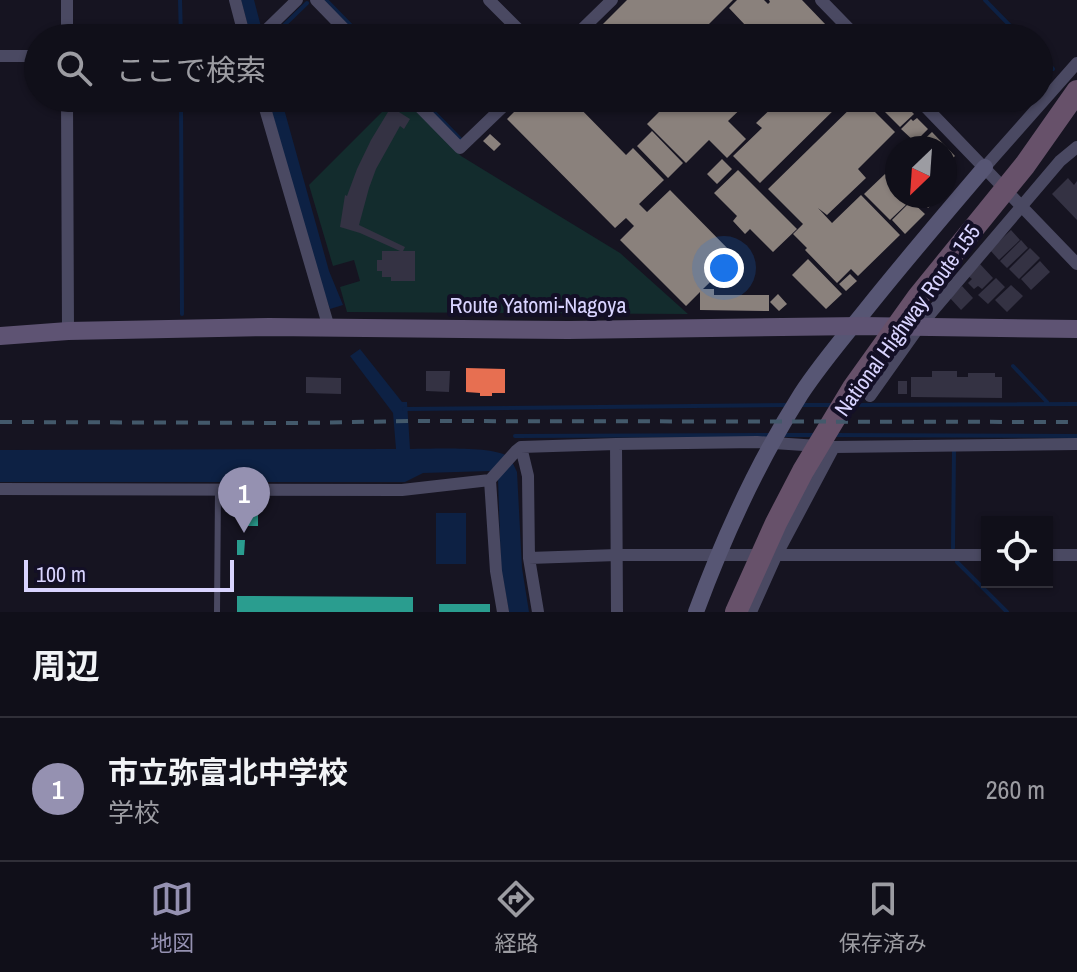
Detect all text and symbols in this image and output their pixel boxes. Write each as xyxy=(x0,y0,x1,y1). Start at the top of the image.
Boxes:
search box xyxy=(24,24,1053,112)
icon: search xyxy=(52,46,96,90)
text: ここで検索 xyxy=(116,50,266,90)
north arrow xyxy=(885,136,957,208)
street label: National Highway Route 155 xyxy=(827,218,987,422)
your location xyxy=(704,248,744,288)
street label: Route Yatomi-Nagoya xyxy=(450,290,626,320)
pin: 1 xyxy=(218,467,270,533)
map controls xyxy=(981,516,1053,588)
button: locate xyxy=(981,516,1053,588)
scale bar xyxy=(24,556,234,592)
text: 100 m xyxy=(36,559,86,589)
text: 周辺 xyxy=(32,643,100,689)
text: 市立弥富北中学校 xyxy=(108,752,348,792)
text: 1 xyxy=(52,772,64,807)
text: 260 m xyxy=(986,772,1045,807)
text: 学校 xyxy=(108,795,160,830)
tab: 地図 xyxy=(150,877,194,958)
tab: 経路 xyxy=(494,877,539,958)
tab: 保存済み xyxy=(839,877,927,958)

